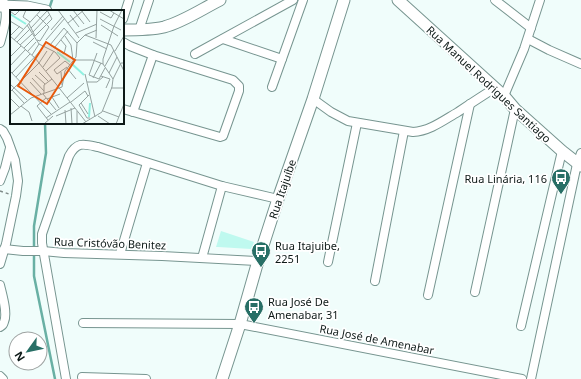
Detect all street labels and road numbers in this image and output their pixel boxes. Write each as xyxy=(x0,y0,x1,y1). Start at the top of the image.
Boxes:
street label: Rua Manuel Rodrigues Santiago xyxy=(423,22,555,146)
street label: Rua Itajuíbe xyxy=(265,157,299,221)
street label: Rua Cristóvão Benitez xyxy=(54,234,166,252)
street label: Rua José de Amenabar xyxy=(318,321,436,358)

